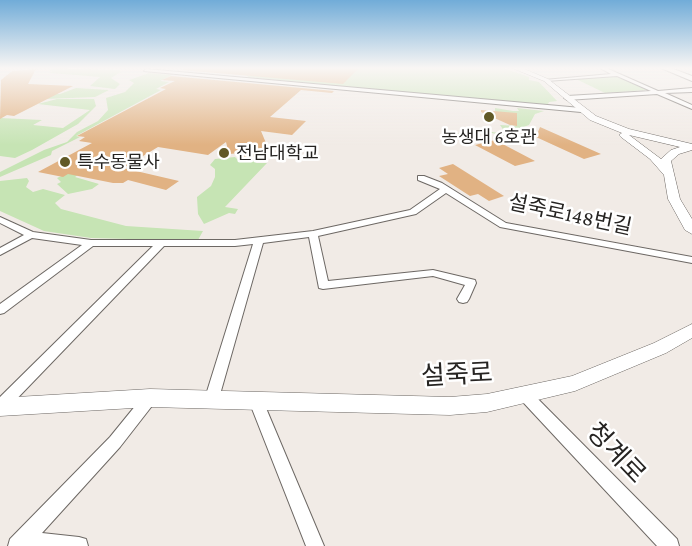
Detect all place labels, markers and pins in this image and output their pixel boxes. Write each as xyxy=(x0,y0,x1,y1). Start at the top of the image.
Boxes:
marker: 농생대 6호관 xyxy=(482,110,496,124)
place label: 농생대 6호관 xyxy=(441,126,537,148)
place label: 전남대학교 xyxy=(236,142,319,164)
marker: 전남대학교 xyxy=(217,146,231,160)
place label: 특수동물사 xyxy=(77,151,160,173)
marker: 특수동물사 xyxy=(58,155,72,169)

